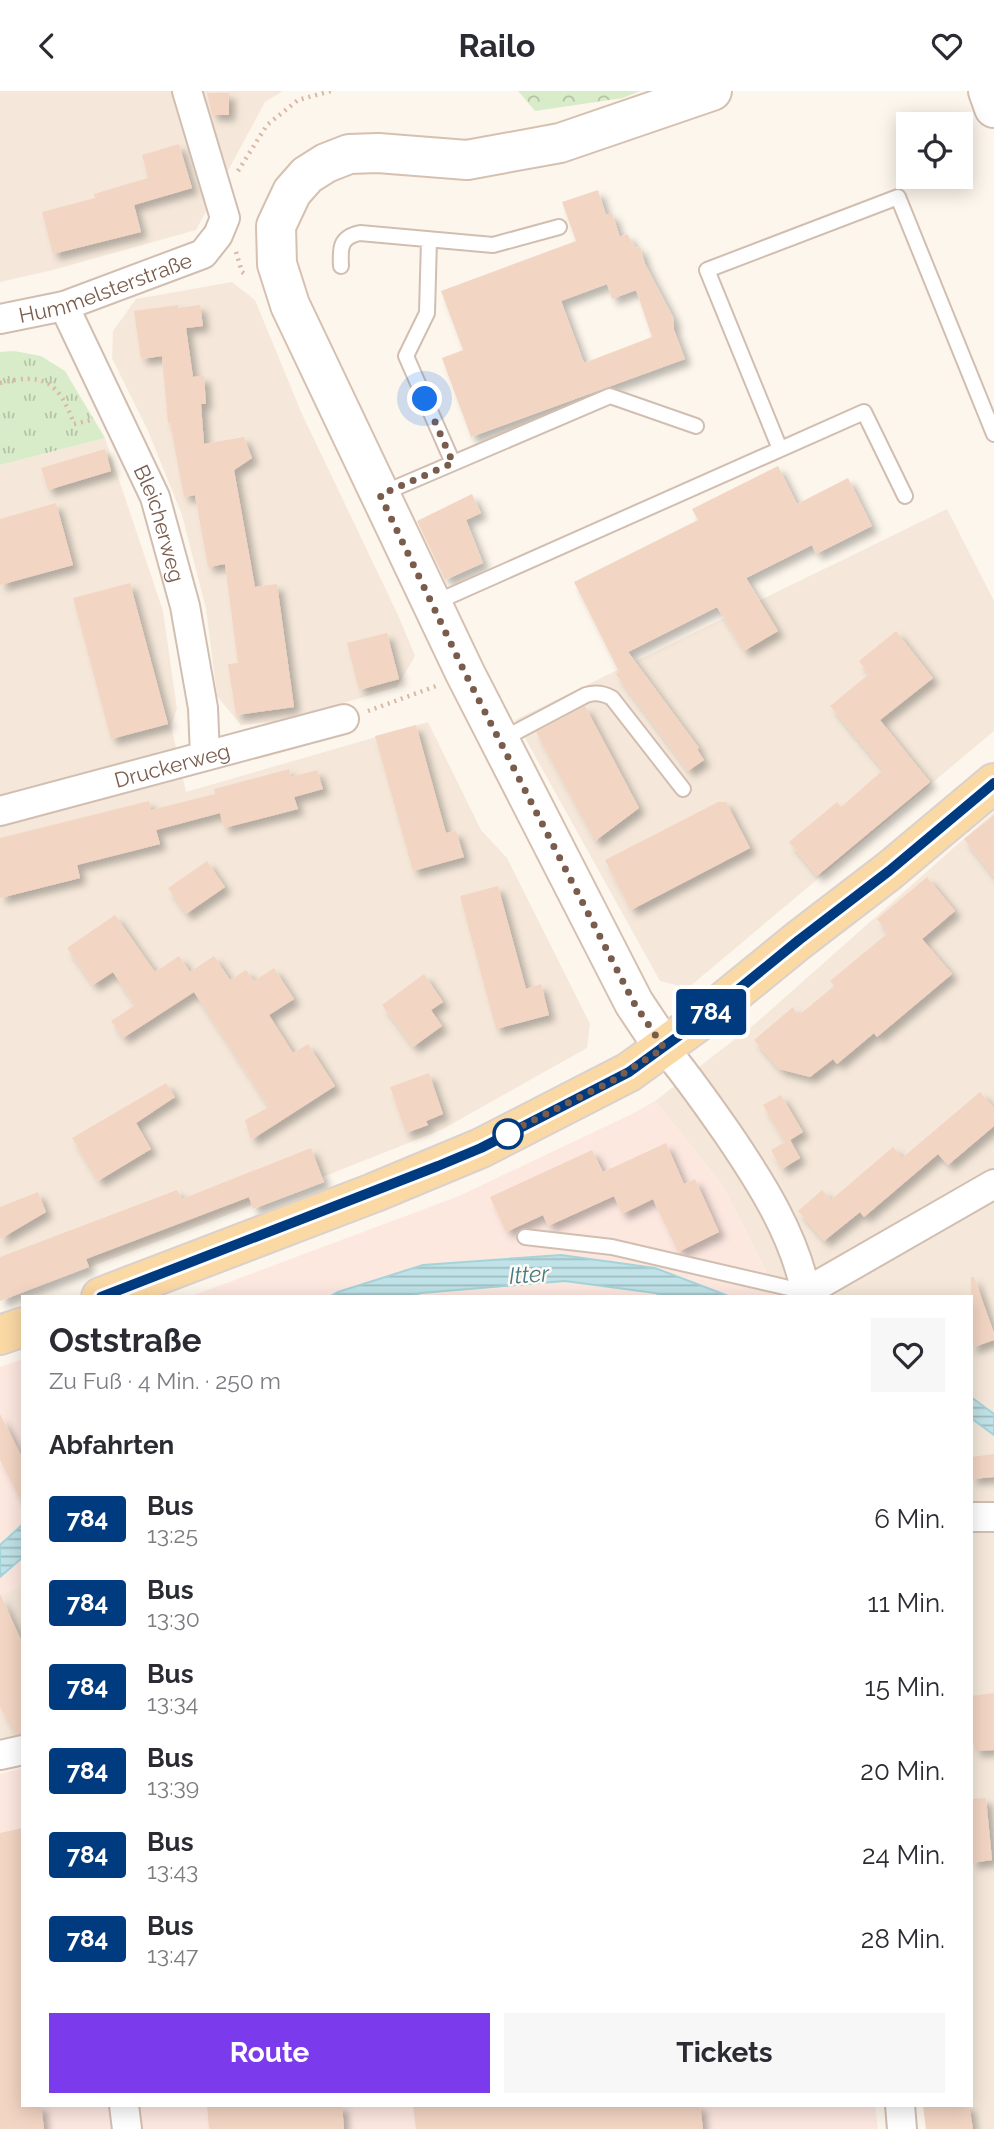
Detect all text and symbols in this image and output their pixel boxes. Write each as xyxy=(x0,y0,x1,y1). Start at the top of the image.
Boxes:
icon: back xyxy=(28,27,66,65)
text: Railo xyxy=(458,27,536,64)
icon: heart xyxy=(928,27,966,65)
map controls xyxy=(896,112,973,189)
button: locate xyxy=(896,112,973,189)
street label: Hummelsterstraße xyxy=(16,247,195,327)
your location xyxy=(407,381,442,416)
street label: Bleicherweg xyxy=(129,460,190,585)
street label: Druckerweg xyxy=(111,738,233,792)
line badge: 784 xyxy=(671,989,751,1035)
text: 784 xyxy=(690,997,732,1026)
unlabelled marker xyxy=(493,1119,523,1149)
water label: Itter xyxy=(508,1259,551,1289)
button: heart xyxy=(871,1318,945,1392)
text: Oststraße xyxy=(49,1321,201,1360)
text: Zu Fuß · 4 Min. · 250 m xyxy=(49,1367,281,1394)
text: Abfahrten xyxy=(49,1430,174,1460)
text: Bus xyxy=(147,1491,194,1521)
text: 784 xyxy=(67,1504,108,1533)
text: 6 Min. xyxy=(874,1504,945,1534)
text: 13:25 xyxy=(147,1521,198,1548)
text: Bus xyxy=(147,1575,194,1605)
text: 784 xyxy=(67,1588,108,1617)
text: 11 Min. xyxy=(868,1588,945,1618)
text: 13:30 xyxy=(147,1605,200,1632)
text: Bus xyxy=(147,1659,194,1689)
text: 784 xyxy=(67,1672,108,1701)
text: 15 Min. xyxy=(865,1672,945,1702)
text: 13:34 xyxy=(147,1689,198,1716)
text: Bus xyxy=(147,1743,194,1773)
text: 784 xyxy=(67,1756,108,1785)
text: 20 Min. xyxy=(860,1756,945,1786)
text: 13:39 xyxy=(147,1773,199,1800)
text: Bus xyxy=(147,1827,194,1857)
text: 784 xyxy=(67,1840,108,1869)
text: 24 Min. xyxy=(862,1840,945,1870)
text: 13:43 xyxy=(147,1857,198,1884)
text: Bus xyxy=(147,1911,194,1941)
text: 784 xyxy=(67,1924,108,1953)
text: 28 Min. xyxy=(861,1924,945,1954)
text: 13:47 xyxy=(147,1941,198,1968)
button: Route xyxy=(49,2013,490,2093)
button: Tickets xyxy=(504,2013,945,2093)

